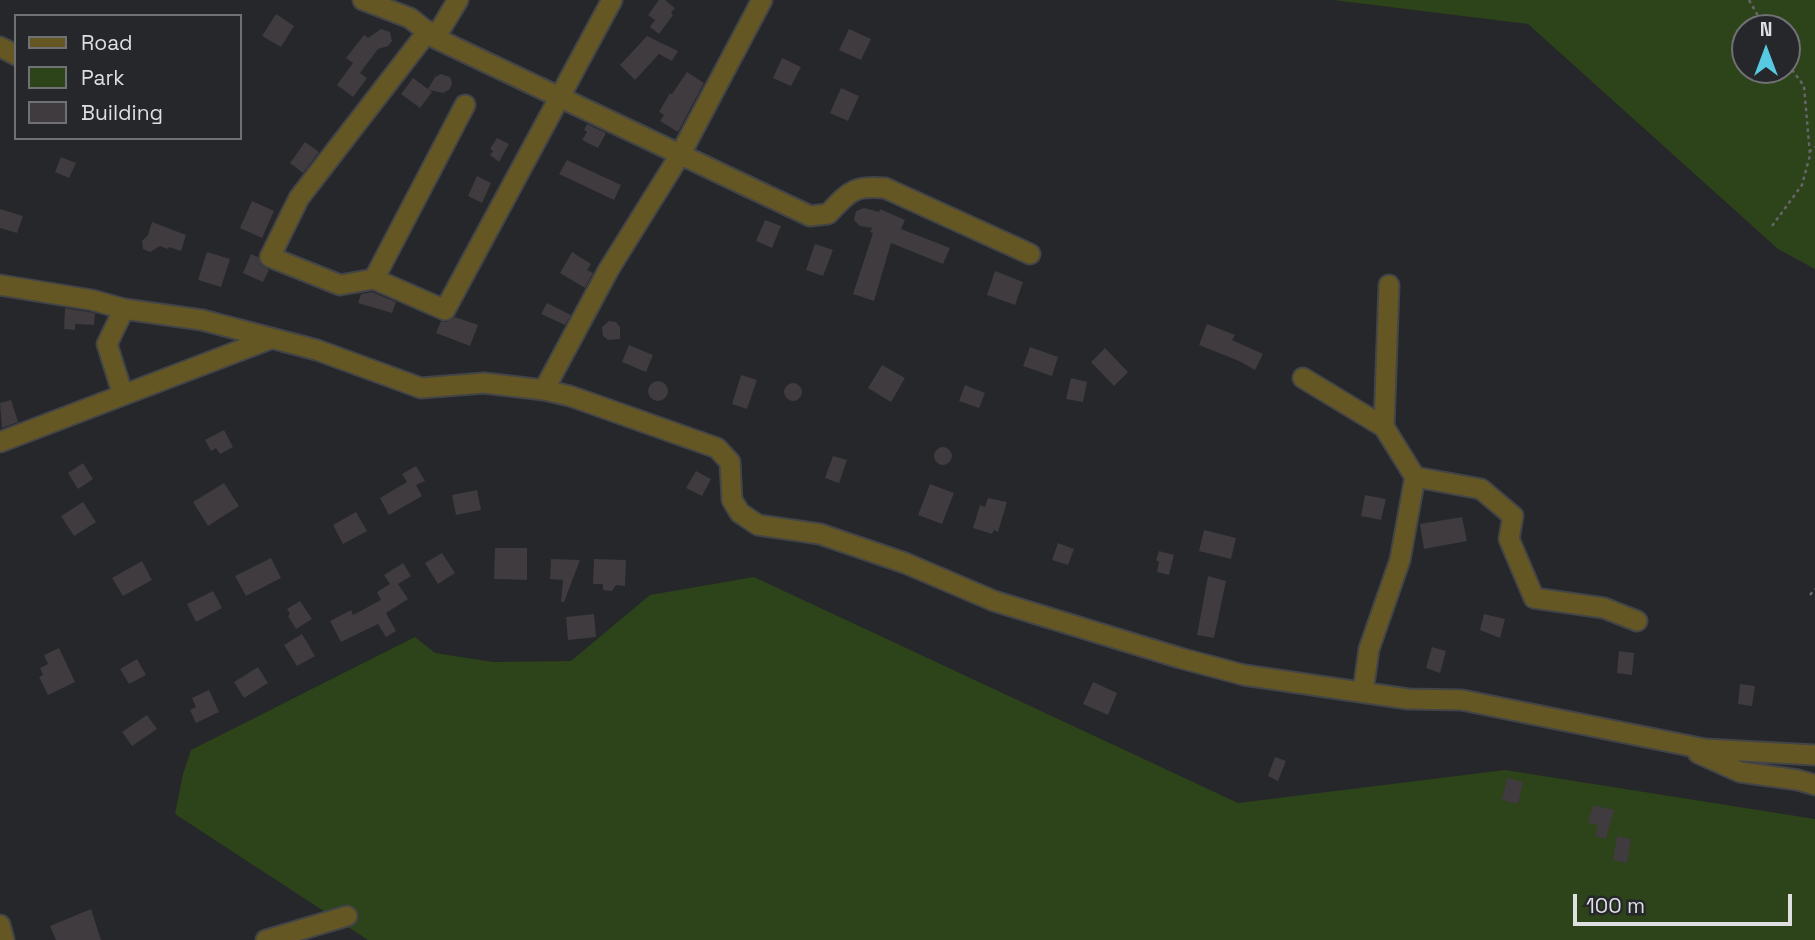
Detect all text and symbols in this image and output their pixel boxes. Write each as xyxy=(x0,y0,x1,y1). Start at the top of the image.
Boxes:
legend xyxy=(14,14,242,140)
north arrow xyxy=(1731,14,1801,84)
text: N xyxy=(1760,17,1772,42)
text: Road xyxy=(81,29,133,56)
text: Park xyxy=(81,64,125,91)
text: Building xyxy=(81,99,163,126)
scale bar xyxy=(1577,880,1796,924)
text: 100 m xyxy=(1586,892,1645,919)

